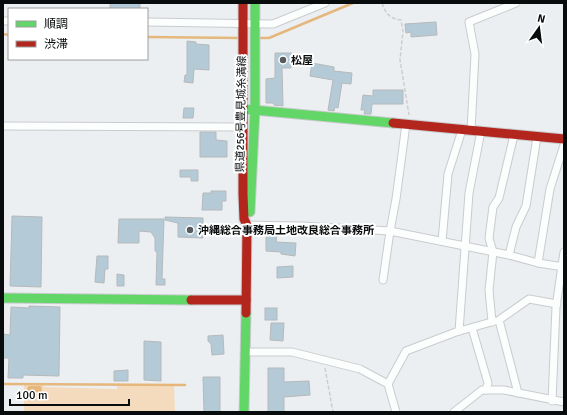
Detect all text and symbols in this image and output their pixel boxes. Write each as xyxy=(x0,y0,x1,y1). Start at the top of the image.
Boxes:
legend xyxy=(8,8,148,60)
north arrow xyxy=(519,8,559,48)
text: N xyxy=(536,12,547,26)
text: 順調 xyxy=(44,17,68,32)
text: 渋滞 xyxy=(44,37,68,52)
place label: 松屋 xyxy=(291,54,313,67)
street label: 県道256号豊見城糸満線 xyxy=(233,55,249,173)
marker: 松屋 xyxy=(278,55,288,65)
place label: 沖縄総合事務局土地改良総合事務所 xyxy=(198,224,374,237)
marker: 沖縄総合事務局土地改良総合事務所 xyxy=(185,225,195,235)
scale bar xyxy=(10,381,129,407)
text: 100 m xyxy=(16,388,48,403)

